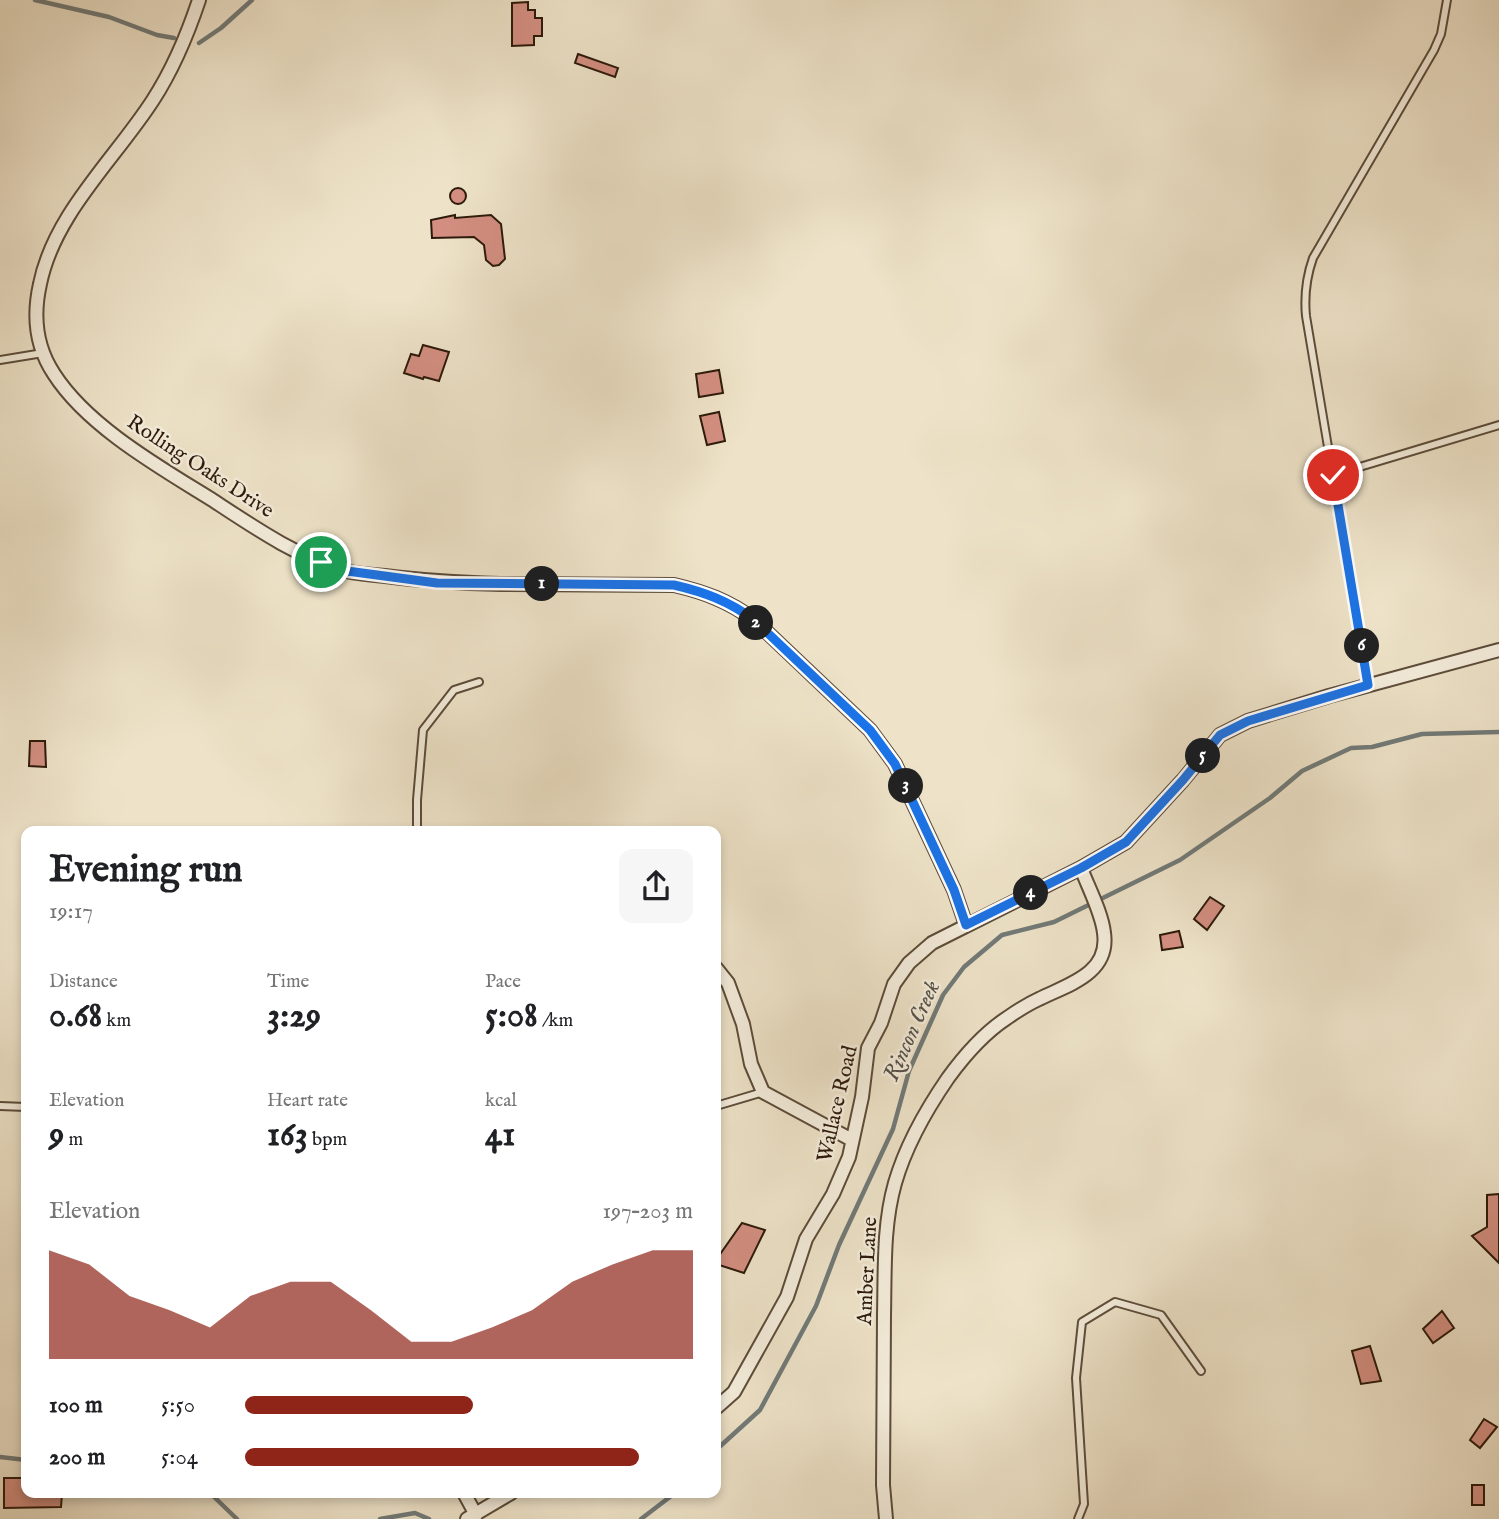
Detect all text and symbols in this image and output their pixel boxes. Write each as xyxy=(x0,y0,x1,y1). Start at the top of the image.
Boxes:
street label: Rolling Oaks Drive xyxy=(121,409,279,525)
pin xyxy=(1303,445,1363,505)
icon: check xyxy=(1314,456,1352,494)
pin xyxy=(291,532,351,592)
icon: arrive xyxy=(302,543,340,581)
pin: 1 xyxy=(524,566,560,602)
text: 1 xyxy=(538,571,545,595)
pin: 2 xyxy=(738,606,774,640)
text: 2 xyxy=(751,610,760,634)
pin: 6 xyxy=(1344,628,1380,664)
text: 6 xyxy=(1357,633,1366,657)
pin: 5 xyxy=(1186,738,1220,774)
text: 5 xyxy=(1199,743,1206,767)
pin: 3 xyxy=(888,768,923,804)
text: 3 xyxy=(902,773,909,797)
text: Evening run xyxy=(49,847,243,895)
button: share xyxy=(619,849,693,923)
pin: 4 xyxy=(1014,876,1048,910)
text: 4 xyxy=(1026,880,1035,904)
text: 19:17 xyxy=(49,897,93,926)
text: Distance xyxy=(49,970,118,994)
text: Time xyxy=(267,970,309,994)
text: Pace xyxy=(485,970,521,994)
water label: Rincon Creek xyxy=(877,976,947,1086)
text: 0.68 xyxy=(49,994,102,1039)
text: 3:29 xyxy=(267,994,321,1039)
text: 5:08 xyxy=(485,994,538,1039)
text: km xyxy=(102,1009,131,1033)
text: /km xyxy=(538,1009,573,1033)
street label: Wallace Road xyxy=(811,1042,865,1165)
text: Elevation xyxy=(49,1089,124,1113)
text: Heart rate xyxy=(267,1089,348,1113)
text: kcal xyxy=(485,1089,517,1113)
text: 9 xyxy=(49,1113,64,1158)
text: 163 xyxy=(267,1113,308,1158)
text: 41 xyxy=(485,1113,515,1158)
text: m xyxy=(64,1128,83,1152)
text: bpm xyxy=(308,1128,347,1152)
text: Elevation xyxy=(49,1197,140,1226)
text: 197–203 m xyxy=(602,1197,693,1226)
street label: Amber Lane xyxy=(852,1216,884,1327)
text: 100 m xyxy=(49,1391,103,1420)
text: 5:50 xyxy=(161,1391,195,1420)
text: 200 m xyxy=(49,1443,105,1472)
text: 5:04 xyxy=(161,1443,198,1472)

